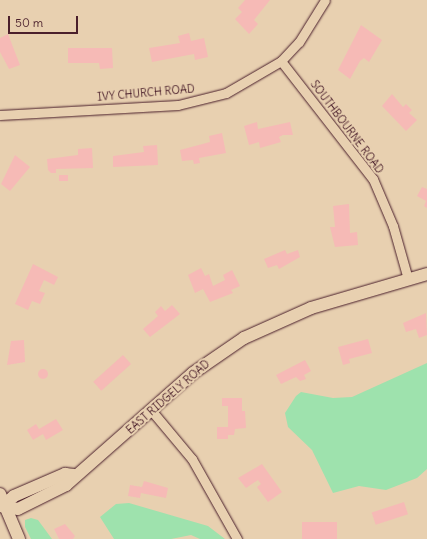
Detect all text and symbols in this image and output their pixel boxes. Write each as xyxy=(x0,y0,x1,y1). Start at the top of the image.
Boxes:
scale bar xyxy=(10,8,80,34)
text: 50 m xyxy=(15,15,43,30)
street label: SOUTHBOURNE ROAD xyxy=(308,78,386,176)
street label: IVY CHURCH ROAD xyxy=(97,82,195,104)
street label: EAST RIDGELY ROAD xyxy=(124,357,212,437)

